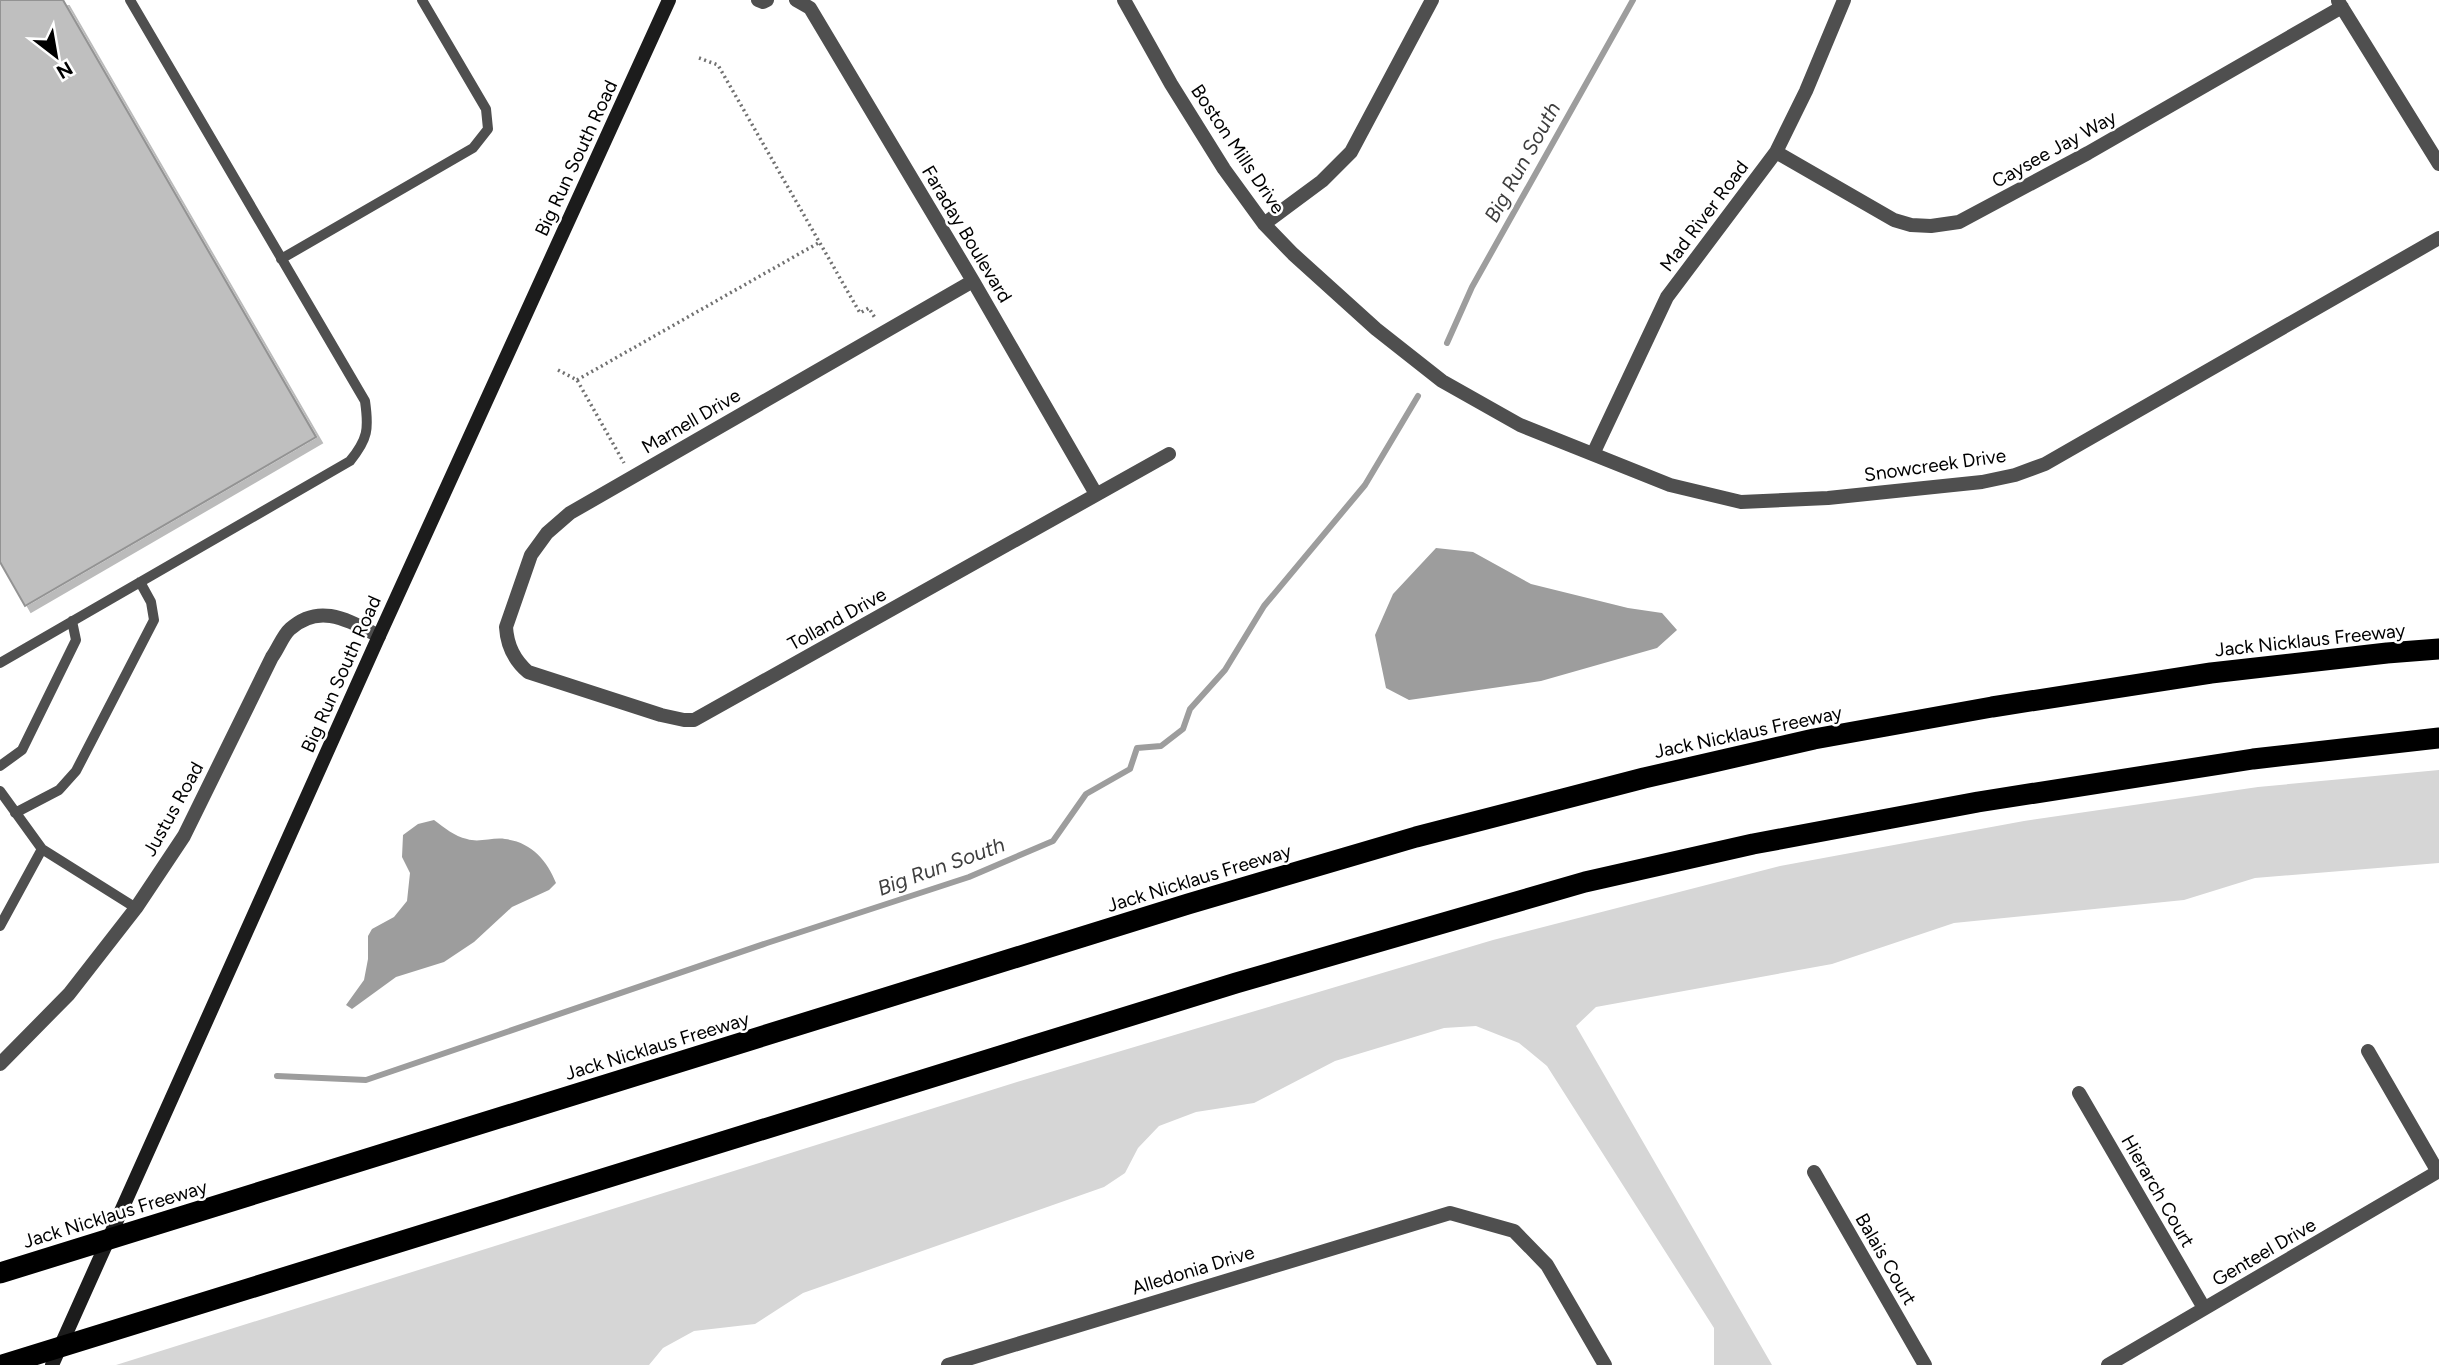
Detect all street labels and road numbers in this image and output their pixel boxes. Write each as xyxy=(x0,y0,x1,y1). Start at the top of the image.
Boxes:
street label: Big Run South Road xyxy=(530,76,622,240)
street label: Boston Mills Drive xyxy=(1186,80,1290,218)
street label: Caysee Jay Way xyxy=(1988,105,2120,193)
street label: Mad River Road xyxy=(1655,156,1753,276)
street label: Faraday Boulevard xyxy=(917,161,1017,307)
street label: Marnell Drive xyxy=(638,384,744,458)
street label: Snowcreek Drive xyxy=(1863,444,2007,486)
street label: Tolland Drive xyxy=(784,583,890,655)
street label: Big Run South Road xyxy=(296,592,386,756)
street label: Jack Nicklaus Freeway xyxy=(2214,619,2406,661)
street label: Jack Nicklaus Freeway xyxy=(1652,701,1844,763)
street label: Justus Road xyxy=(138,758,208,860)
street label: Jack Nicklaus Freeway xyxy=(1104,839,1294,917)
street label: Jack Nicklaus Freeway xyxy=(562,1007,752,1085)
street label: Hierarch Court xyxy=(2117,1131,2199,1251)
street label: Jack Nicklaus Freeway xyxy=(20,1175,210,1253)
street label: Balais Court xyxy=(1851,1209,1921,1309)
street label: Genteel Drive xyxy=(2208,1213,2320,1291)
street label: Alledonia Drive xyxy=(1129,1240,1257,1300)

